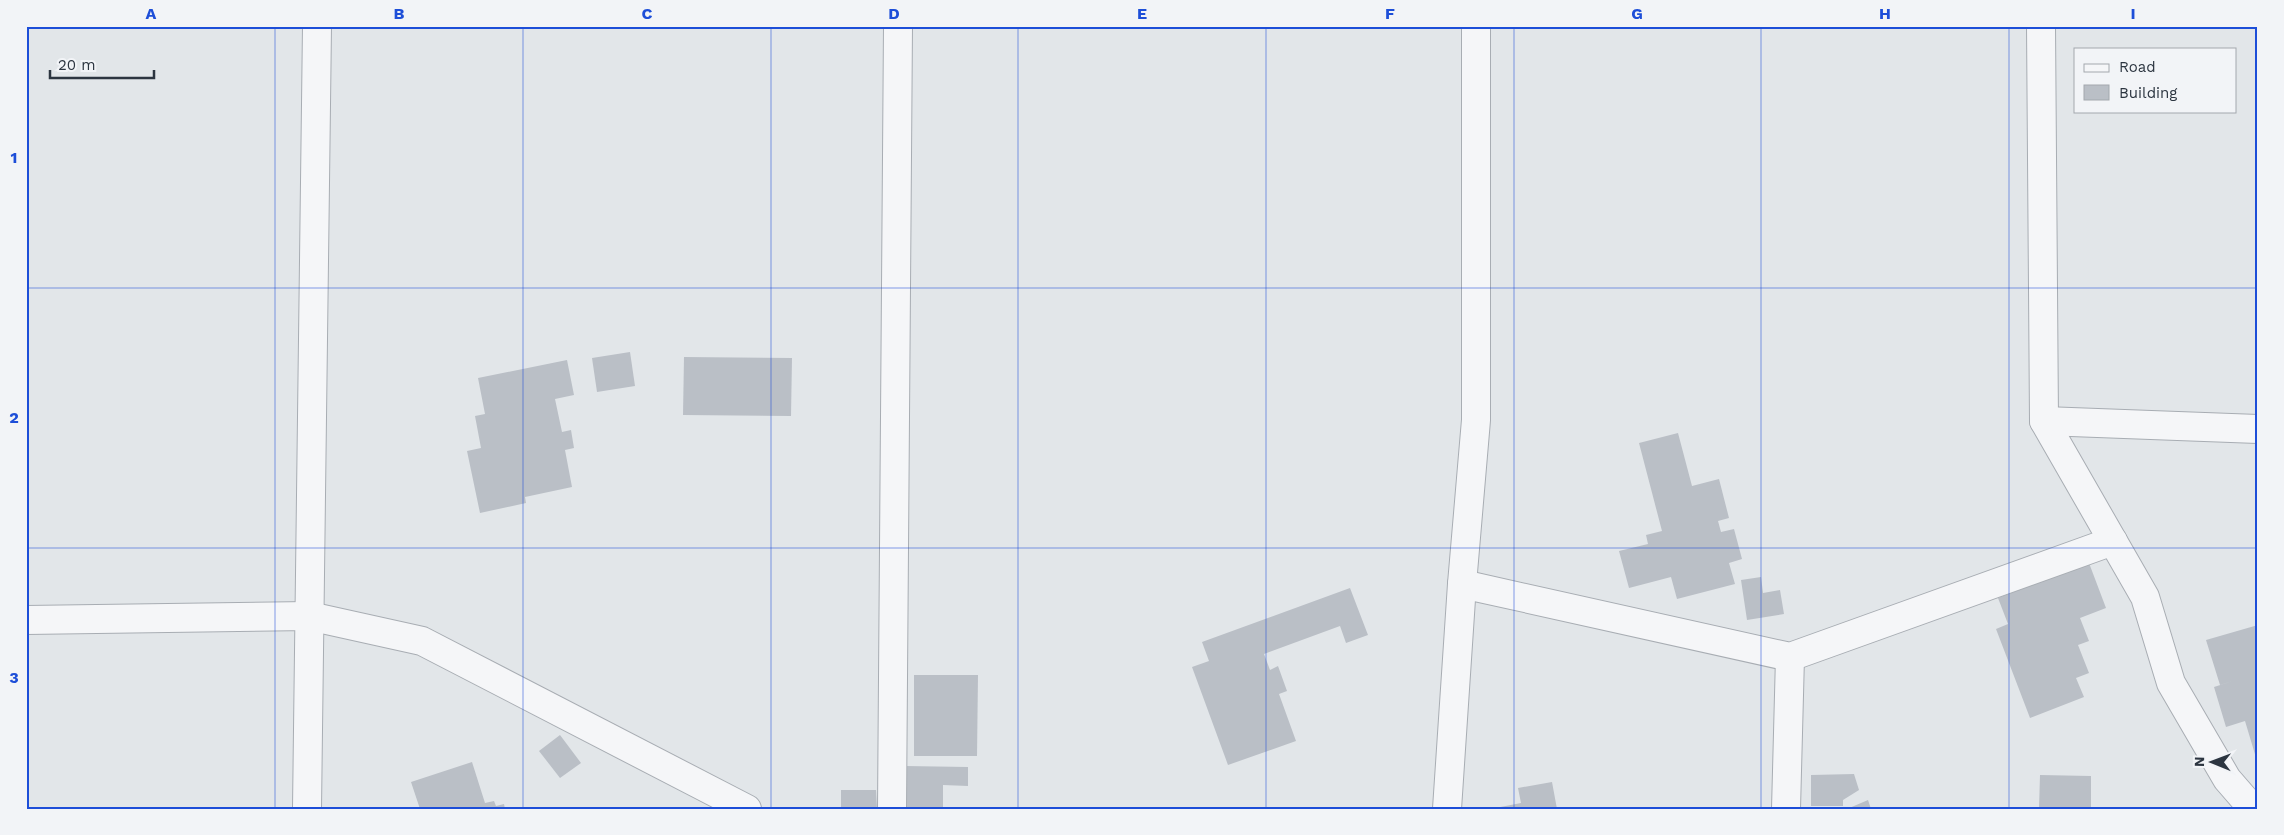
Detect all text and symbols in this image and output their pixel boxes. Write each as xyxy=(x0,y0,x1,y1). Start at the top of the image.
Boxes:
text: A xyxy=(146,4,157,23)
text: B xyxy=(394,4,405,23)
text: C xyxy=(642,4,653,23)
text: D xyxy=(888,4,900,23)
text: E xyxy=(1137,4,1147,23)
text: F xyxy=(1385,4,1395,23)
text: G xyxy=(1631,4,1643,23)
text: H xyxy=(1879,4,1891,23)
text: I xyxy=(2130,4,2136,23)
scale bar xyxy=(50,48,154,80)
legend xyxy=(2074,48,2236,112)
text: 20 m xyxy=(58,56,96,74)
text: Road xyxy=(2119,58,2156,76)
text: Building xyxy=(2119,84,2177,102)
text: 1 xyxy=(11,148,17,167)
text: 2 xyxy=(9,408,19,427)
text: 3 xyxy=(9,668,19,687)
north arrow xyxy=(2186,738,2236,788)
text: N xyxy=(2191,756,2207,767)

